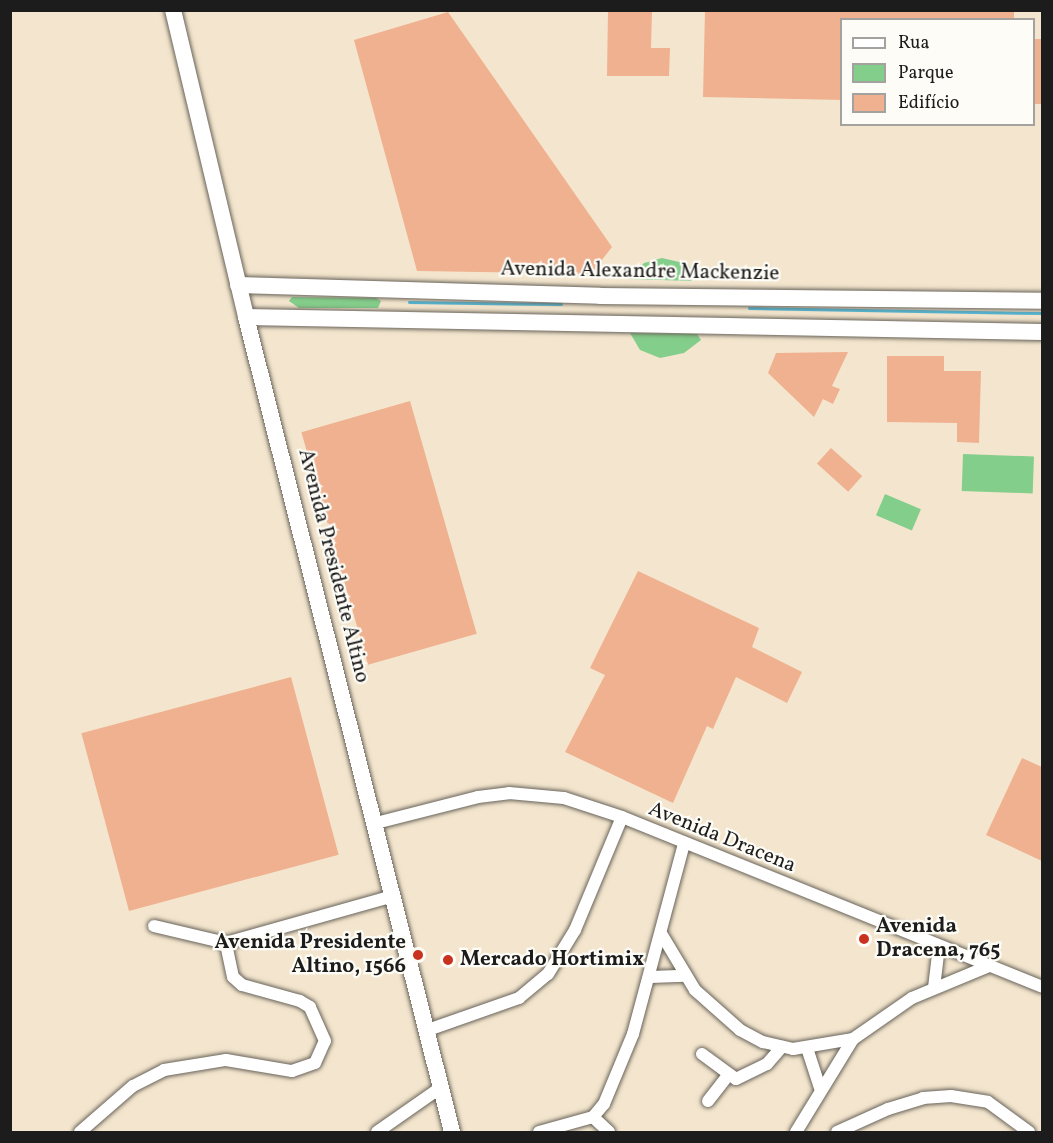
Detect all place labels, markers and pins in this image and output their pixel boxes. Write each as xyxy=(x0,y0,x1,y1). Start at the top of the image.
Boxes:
place label: Avenida Dracena, 765 xyxy=(876,914,1000,964)
place label: Avenida Presidente Altino, 1566 xyxy=(215,930,406,980)
marker: Avenida Dracena, 765 xyxy=(857,932,871,946)
place label: Mercado Hortimix xyxy=(460,947,644,973)
marker: Avenida Presidente Altino, 1566 xyxy=(411,948,425,962)
marker: Mercado Hortimix xyxy=(441,953,455,967)

